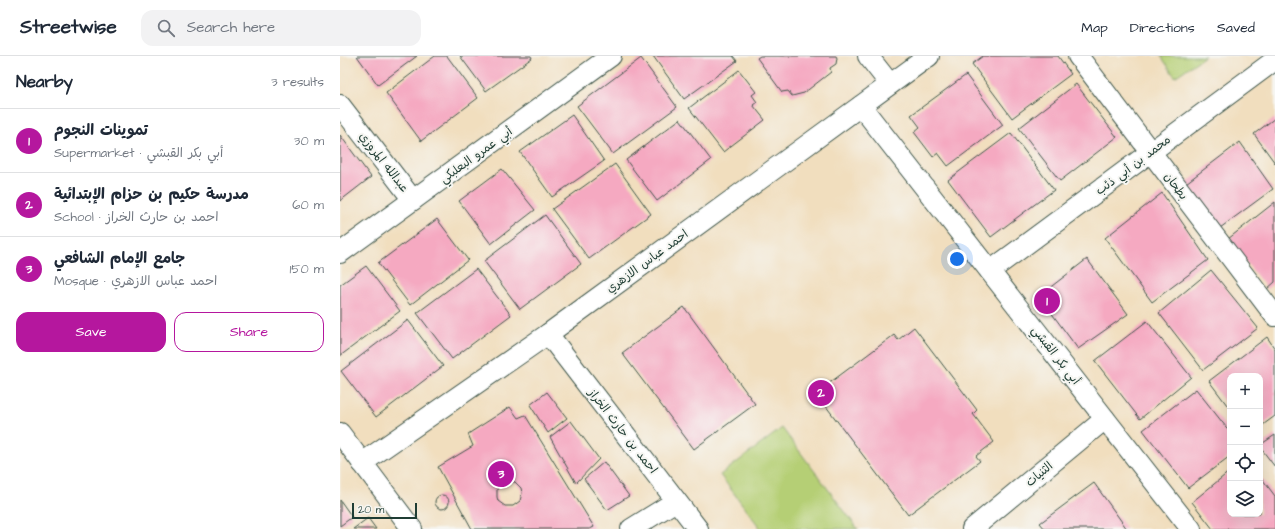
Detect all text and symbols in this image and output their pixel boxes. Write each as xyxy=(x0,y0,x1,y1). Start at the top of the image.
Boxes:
search box xyxy=(141,10,421,46)
text: Streetwise xyxy=(20,14,117,41)
icon: search xyxy=(155,17,177,39)
text: Search here xyxy=(187,17,275,38)
text: Map xyxy=(1081,18,1108,38)
text: Directions xyxy=(1130,18,1195,38)
text: Saved xyxy=(1217,18,1255,38)
text: Nearby xyxy=(16,70,73,94)
text: 3 results xyxy=(271,73,324,91)
text: تموينات النجوم xyxy=(54,120,148,141)
street label: أبي عمرو البعلبكي xyxy=(437,123,517,189)
street label: عبدالله المروزي xyxy=(355,129,412,196)
street label: محمد بن أبي ذئب xyxy=(1092,131,1176,201)
text: 1 xyxy=(28,132,30,150)
text: 30 m xyxy=(294,132,324,150)
text: Supermarket · أبي بكر القبشي xyxy=(54,144,223,162)
street label: بطحان xyxy=(1160,169,1192,204)
text: مدرسة حكيم بن حزام الإبتدائية xyxy=(54,184,249,205)
text: 2 xyxy=(25,196,33,214)
text: 60 m xyxy=(292,196,324,214)
text: School · احمد بن حارث الخراز xyxy=(54,208,218,226)
street label: احمد عباس الازهري xyxy=(603,226,692,297)
text: جامع الإمام الشافعي xyxy=(54,248,185,269)
your location xyxy=(947,249,967,269)
text: 3 xyxy=(26,260,32,278)
text: 150 m xyxy=(290,260,324,278)
text: Mosque · احمد عباس الازهري xyxy=(54,272,217,290)
pin: 1 xyxy=(1034,286,1060,316)
button: Save xyxy=(16,312,166,352)
button: Share xyxy=(174,312,324,352)
street label: أبي بكر القبشي xyxy=(1026,322,1084,390)
map controls xyxy=(1227,373,1263,517)
button: + xyxy=(1227,373,1263,409)
pin: 2 xyxy=(808,378,834,408)
street label: احمد بن حارث الخراز xyxy=(583,384,661,477)
button: − xyxy=(1227,409,1263,445)
button: locate xyxy=(1227,445,1263,481)
street label: الثنيات xyxy=(1022,458,1057,491)
pin: 3 xyxy=(488,459,514,489)
button: layers xyxy=(1227,481,1263,517)
scale bar xyxy=(352,501,417,520)
text: 20 m xyxy=(358,502,384,517)

